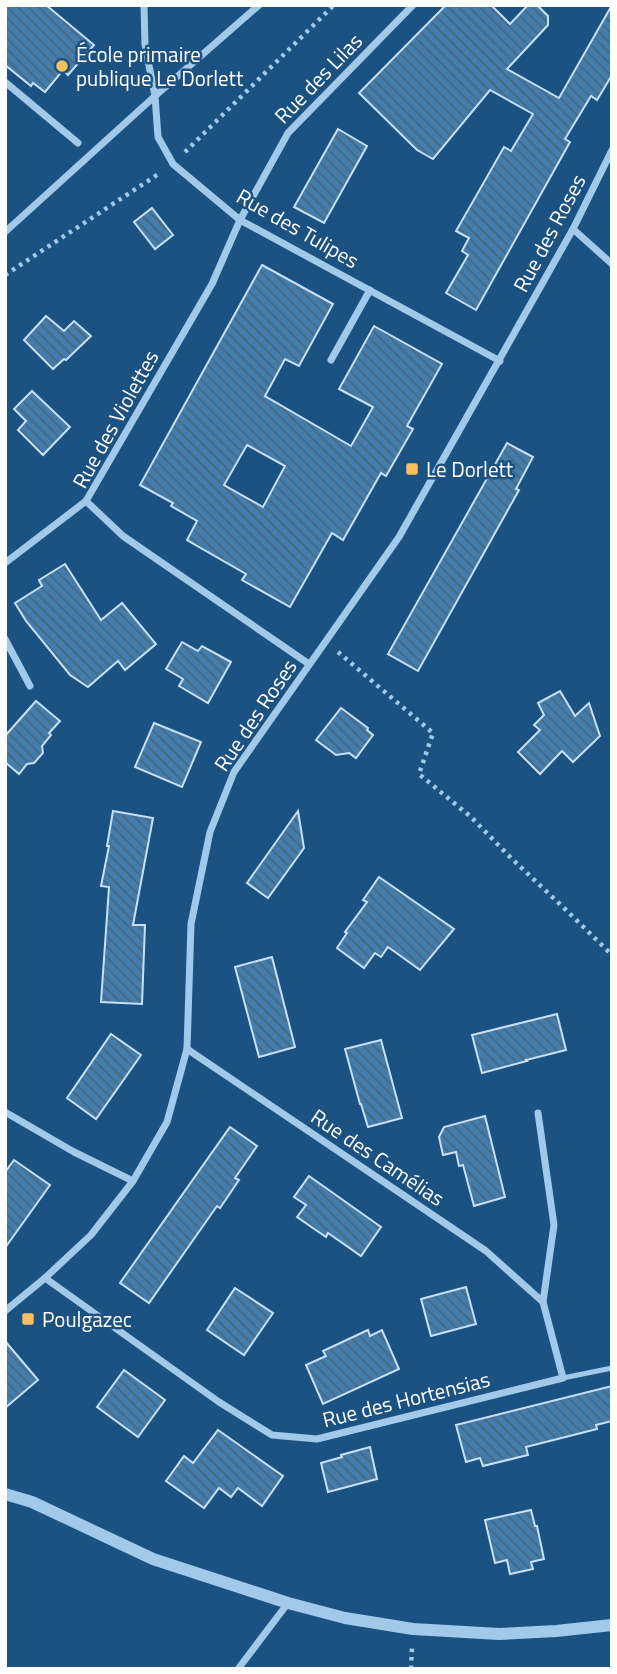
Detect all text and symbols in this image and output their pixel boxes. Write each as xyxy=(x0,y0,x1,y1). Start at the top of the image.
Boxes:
street label: Rue des Lilas xyxy=(266,25,370,131)
place label: École primaire publique Le Dorlett xyxy=(76,38,244,94)
marker: École primaire publique Le Dorlett xyxy=(54,58,70,74)
street label: Rue des Roses xyxy=(505,168,593,298)
street label: Rue des Tulipes xyxy=(231,180,365,276)
street label: Rue des Violettes xyxy=(64,344,166,494)
place label: Le Dorlett xyxy=(426,453,514,485)
marker: Le Dorlett xyxy=(404,461,420,477)
street label: Rue des Roses xyxy=(206,652,304,778)
street label: Rue des Camélias xyxy=(305,1100,451,1214)
place label: Poulgazec xyxy=(42,1303,132,1335)
marker: Poulgazec xyxy=(20,1311,36,1327)
street label: Rue des Hortensias xyxy=(319,1363,493,1435)

